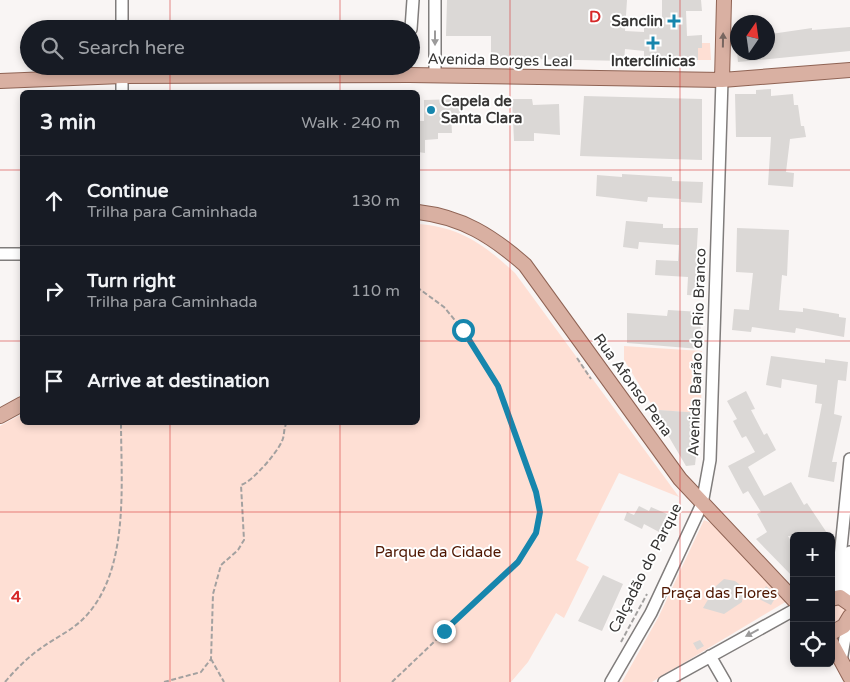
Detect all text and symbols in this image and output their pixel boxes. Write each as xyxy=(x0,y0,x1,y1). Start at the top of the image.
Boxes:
text: D xyxy=(589,7,601,27)
place label: Sanclin xyxy=(612,12,663,30)
marker: Sanclin xyxy=(667,14,681,28)
north arrow xyxy=(730,15,775,60)
search box xyxy=(20,20,420,75)
one-way arrow xyxy=(431,30,439,46)
one-way arrow xyxy=(719,32,727,48)
icon: search xyxy=(38,34,66,62)
marker: Interclínicas xyxy=(646,36,660,50)
text: Search here xyxy=(78,37,185,59)
street label: Avenida Borges Leal xyxy=(427,50,573,70)
place label: Interclínicas xyxy=(611,52,695,70)
place label: Capela de Santa Clara xyxy=(441,92,522,127)
marker: Capela de Santa Clara xyxy=(425,104,437,116)
text: 3 min xyxy=(40,110,96,135)
text: Walk · 240 m xyxy=(301,113,400,133)
text: Continue xyxy=(87,180,169,202)
icon: ahead xyxy=(40,187,68,215)
text: 130 m xyxy=(351,191,400,211)
text: Trilha para Caminhada xyxy=(87,202,258,222)
street label: Avenida Barão do Rio Branco xyxy=(684,248,710,456)
text: Turn right xyxy=(87,270,175,292)
icon: right xyxy=(40,277,68,305)
text: 110 m xyxy=(351,281,400,301)
text: Trilha para Caminhada xyxy=(87,292,258,312)
route start xyxy=(452,319,475,342)
street label: Rua Afonso Pena xyxy=(590,330,676,440)
icon: arrive xyxy=(40,367,68,395)
text: Arrive at destination xyxy=(87,370,270,392)
street label: Calçadão do Parque xyxy=(604,500,686,636)
map controls xyxy=(790,532,835,667)
button: + xyxy=(790,532,835,577)
park label: Parque da Cidade xyxy=(375,543,501,561)
button: − xyxy=(790,577,835,622)
park label: Praça das Flores xyxy=(661,584,777,602)
text: 4 xyxy=(11,587,21,607)
route end xyxy=(433,620,456,643)
button: locate xyxy=(790,622,835,667)
one-way arrow xyxy=(744,629,759,637)

